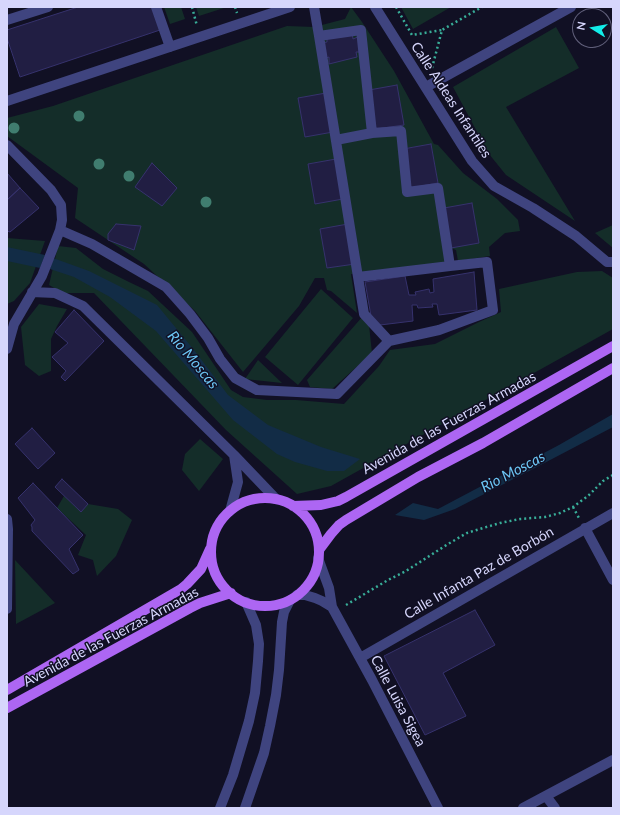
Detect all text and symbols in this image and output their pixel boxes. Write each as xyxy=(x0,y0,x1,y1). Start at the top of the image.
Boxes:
north arrow xyxy=(572,8,612,48)
text: N xyxy=(574,20,588,31)
street label: Calle Aldeas Infantiles xyxy=(407,39,495,161)
water label: Rio Moscas xyxy=(164,327,222,393)
street label: Avenida de las Fuerzas Armadas xyxy=(359,368,539,478)
water label: Rio Moscas xyxy=(478,448,548,496)
street label: Calle Infanta Paz de Borbón xyxy=(401,523,557,623)
street label: Avenida de las Fuerzas Armadas xyxy=(20,584,202,690)
street label: Calle Luisa Sigea xyxy=(367,653,429,749)

